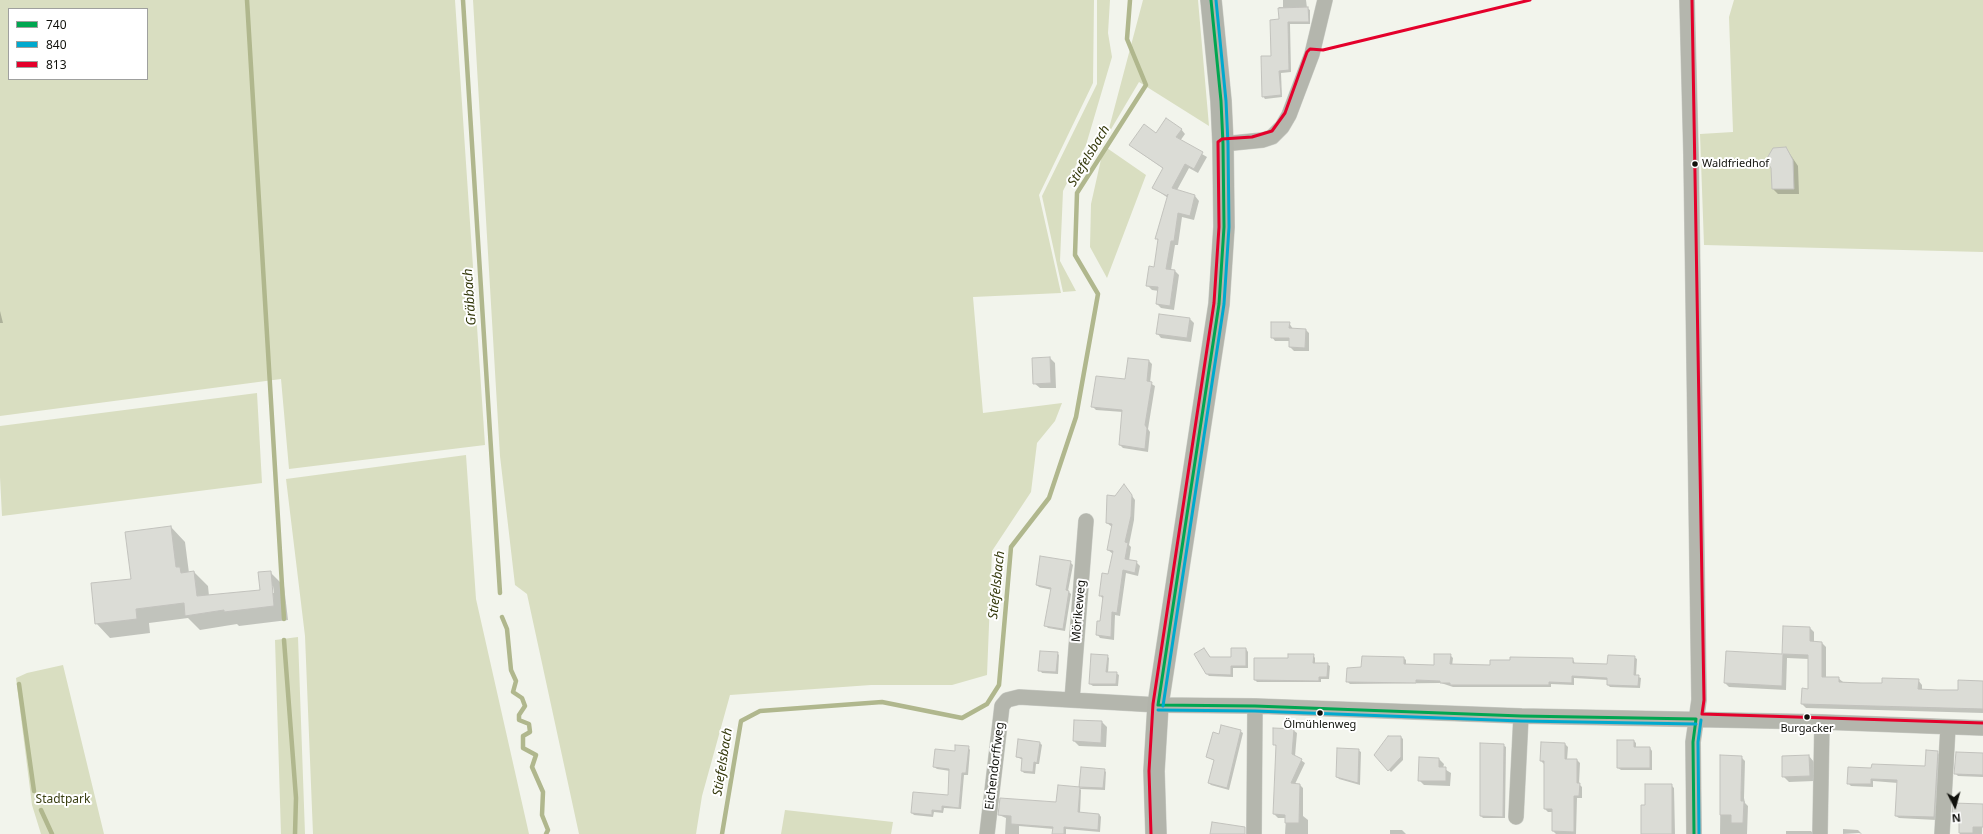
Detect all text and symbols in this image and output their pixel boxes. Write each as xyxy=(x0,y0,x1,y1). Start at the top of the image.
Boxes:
legend xyxy=(8,8,148,80)
text: 740 xyxy=(46,16,67,33)
text: 840 xyxy=(46,36,67,53)
text: 813 xyxy=(46,56,67,73)
water label: Stiefelsbach xyxy=(1065,123,1113,189)
place label: Waldfriedhof xyxy=(1702,157,1769,171)
marker: Waldfriedhof xyxy=(1690,159,1700,169)
water label: Gräbbach xyxy=(460,268,480,326)
water label: Stiefelsbach xyxy=(986,550,1008,620)
street label: Mörikeweg xyxy=(1069,579,1089,643)
marker: Ölmühlenweg xyxy=(1315,708,1325,718)
marker: Burgacker xyxy=(1802,712,1812,722)
place label: Ölmühlenweg xyxy=(1284,718,1356,732)
street label: Eichendorffweg xyxy=(982,721,1008,811)
place label: Burgacker xyxy=(1780,722,1834,736)
water label: Stiefelsbach xyxy=(710,727,736,797)
north arrow xyxy=(1935,786,1975,826)
park label: Stadtpark xyxy=(36,793,90,807)
text: N xyxy=(1951,811,1962,826)

